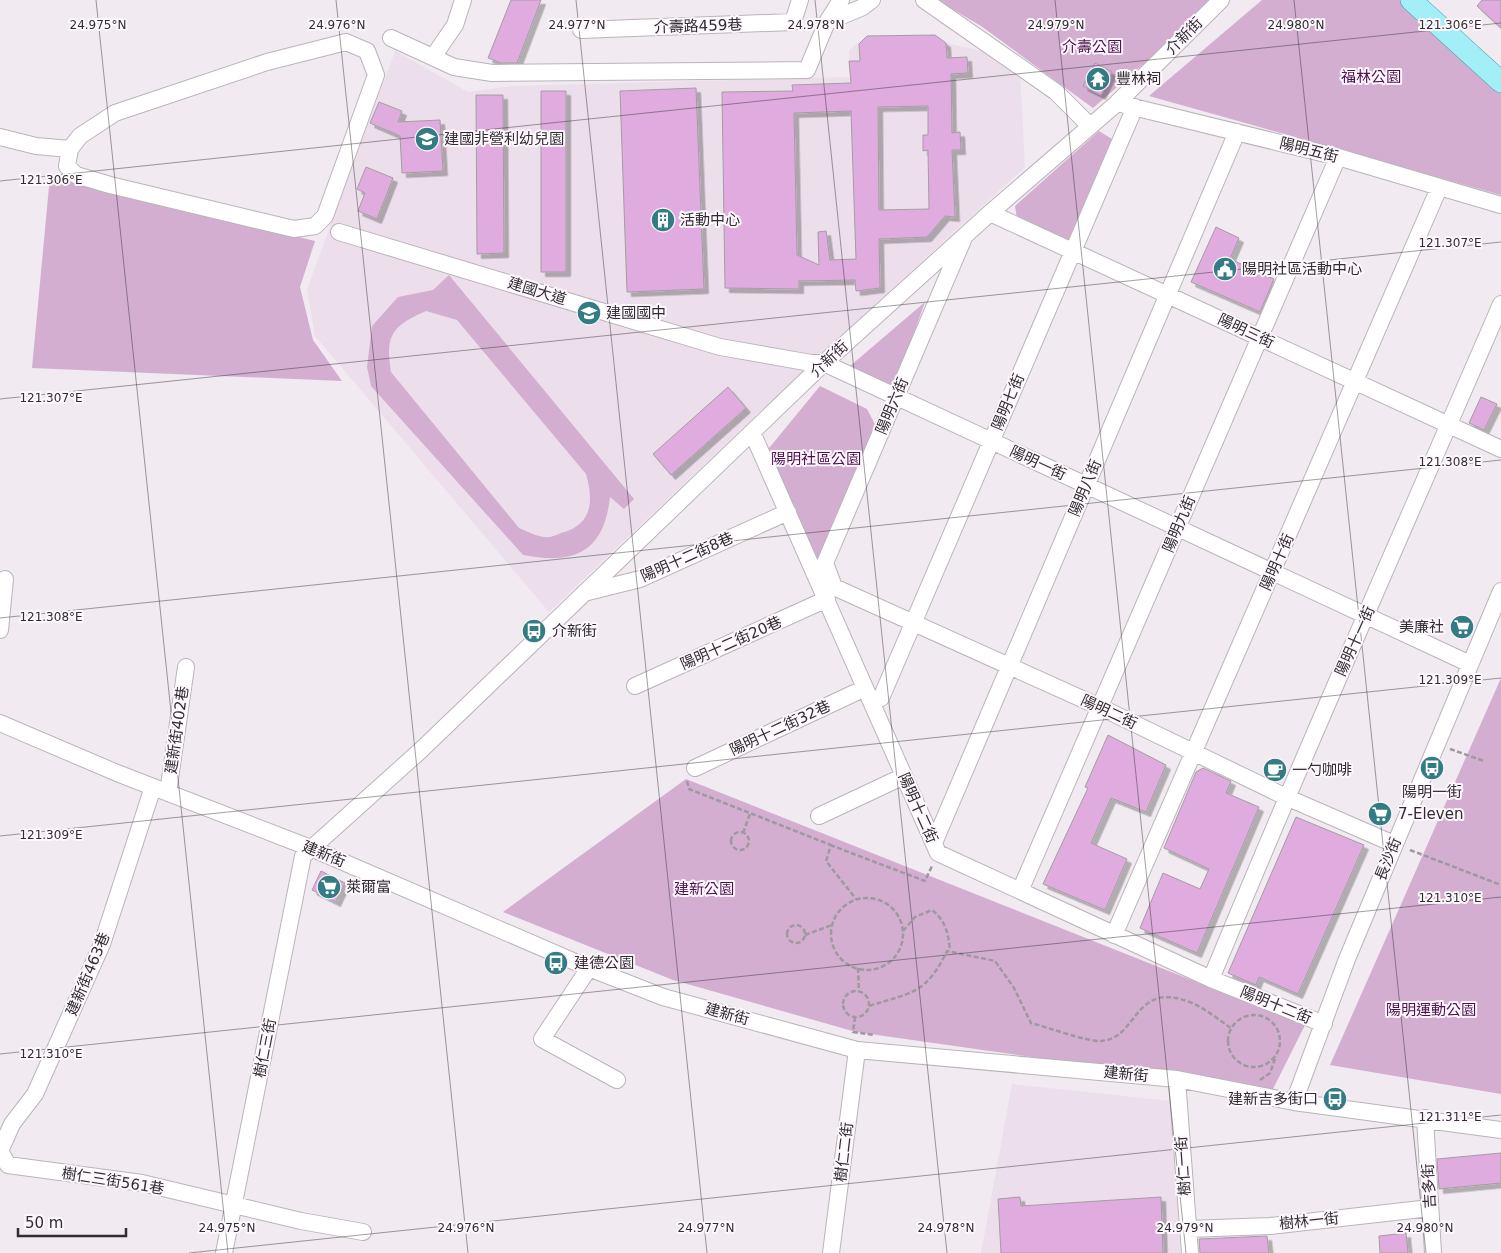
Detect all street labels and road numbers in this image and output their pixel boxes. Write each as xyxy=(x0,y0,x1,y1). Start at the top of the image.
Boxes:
street label: 介新街 xyxy=(1162,14,1206,58)
street label: 介壽路459巷 xyxy=(653,15,743,37)
street label: 陽明五街 xyxy=(1278,134,1340,166)
street label: 建國大道 xyxy=(506,274,568,308)
street label: 陽明三街 xyxy=(1215,310,1277,352)
street label: 介新街 xyxy=(806,337,852,381)
street label: 陽明七街 xyxy=(988,371,1028,433)
street label: 陽明六街 xyxy=(872,375,912,437)
street label: 陽明一街 xyxy=(1007,442,1069,484)
street label: 陽明八街 xyxy=(1065,457,1105,519)
street label: 陽明九街 xyxy=(1159,493,1199,555)
street label: 陽明十二街8巷 xyxy=(638,529,736,585)
street label: 陽明十街 xyxy=(1257,531,1297,593)
street label: 陽明十一街 xyxy=(1332,603,1378,679)
street label: 陽明十二街20巷 xyxy=(678,613,784,673)
street label: 建新街402巷 xyxy=(162,685,192,775)
street label: 陽明二街 xyxy=(1078,691,1140,733)
street label: 陽明十二街32巷 xyxy=(727,697,833,759)
street label: 陽明十二街 xyxy=(895,770,941,846)
street label: 長沙街 xyxy=(1371,835,1405,883)
street label: 建新街 xyxy=(300,837,348,871)
street label: 建新街463巷 xyxy=(62,930,114,1018)
street label: 陽明十二街 xyxy=(1238,983,1314,1027)
street label: 建新街 xyxy=(703,999,751,1029)
street label: 樹仁三街 xyxy=(250,1017,280,1079)
street label: 建新街 xyxy=(1103,1063,1149,1085)
street label: 樹仁二街 xyxy=(831,1121,857,1183)
street label: 樹仁一街 xyxy=(1172,1135,1194,1197)
street label: 吉多街 xyxy=(1419,1163,1439,1209)
street label: 樹仁三街561巷 xyxy=(60,1164,166,1198)
street label: 樹林一街 xyxy=(1278,1209,1340,1233)

